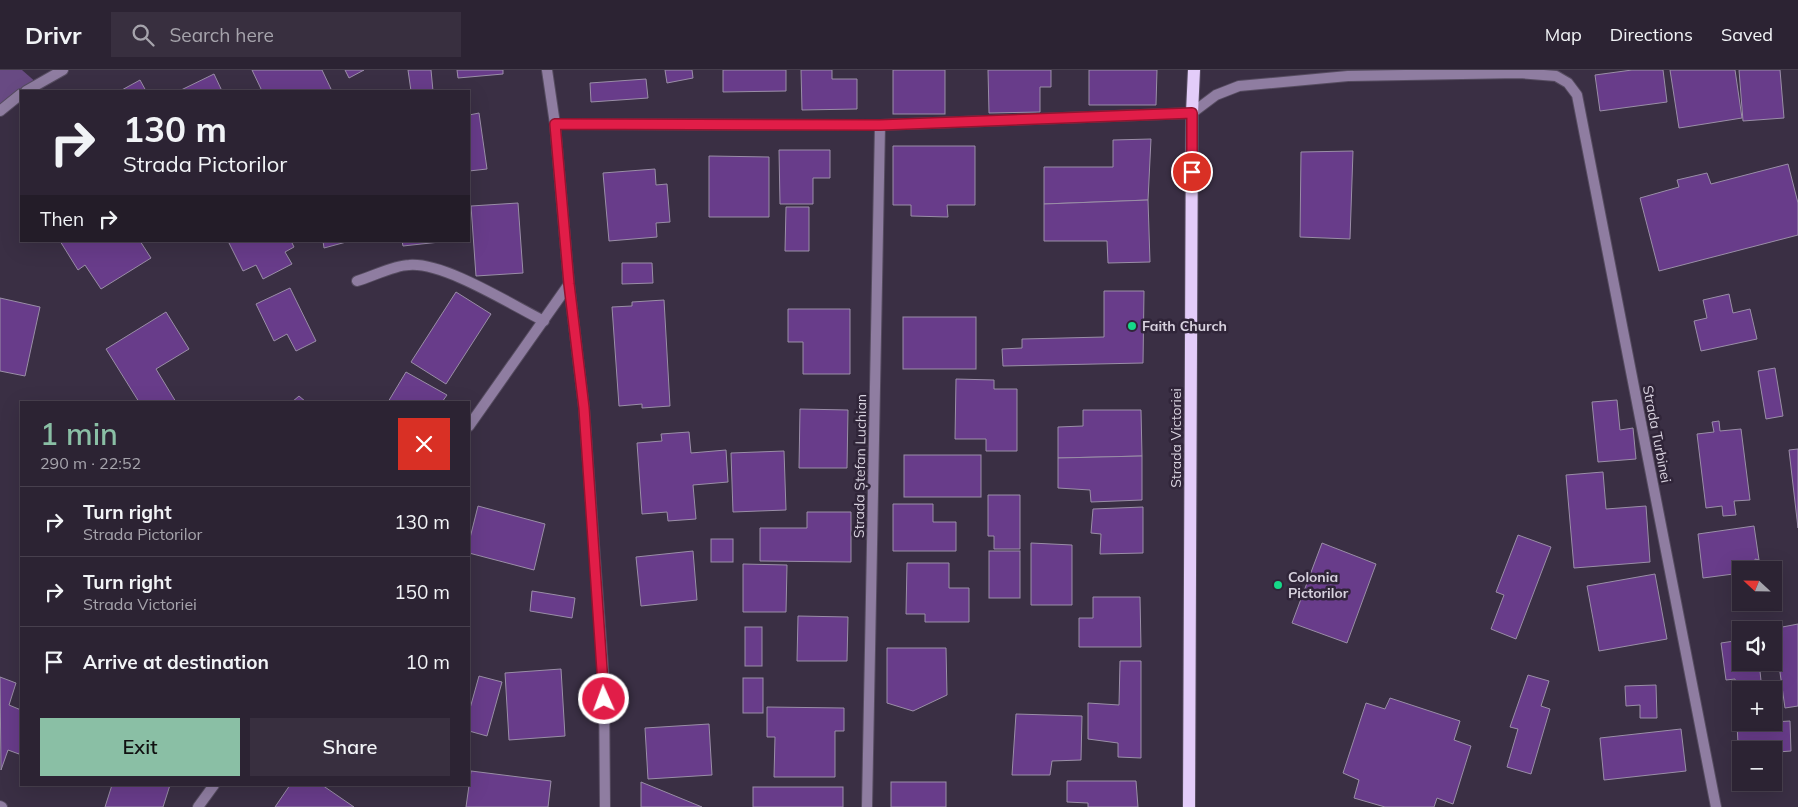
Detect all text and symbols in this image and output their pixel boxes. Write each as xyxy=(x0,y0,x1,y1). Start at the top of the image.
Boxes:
search box xyxy=(111,12,461,57)
text: Drivr xyxy=(25,20,81,50)
icon: search xyxy=(129,21,157,49)
text: Search here xyxy=(169,23,274,47)
text: Map xyxy=(1545,23,1582,46)
text: Directions xyxy=(1610,23,1693,46)
text: Saved xyxy=(1721,23,1773,46)
text: 130 m xyxy=(123,107,227,151)
icon: right xyxy=(40,110,105,175)
text: Strada Pictorilor xyxy=(123,150,287,178)
pin xyxy=(1171,151,1213,193)
icon: arrive xyxy=(1178,158,1206,186)
icon: right xyxy=(94,205,122,233)
text: Then xyxy=(40,207,84,231)
place label: Faith Church xyxy=(1142,317,1227,335)
marker: Faith Church xyxy=(1126,320,1138,332)
street label: Strada Turbinei xyxy=(1639,384,1675,484)
street label: Strada Victoriei xyxy=(1167,388,1185,488)
street label: Strada Ștefan Luchian xyxy=(850,394,870,538)
text: 1 min xyxy=(40,415,118,453)
button: close xyxy=(398,418,450,470)
text: 290 m · 22:52 xyxy=(40,453,141,473)
text: Turn right xyxy=(83,500,172,524)
icon: right xyxy=(40,508,68,536)
text: 130 m xyxy=(394,510,450,534)
text: Strada Pictorilor xyxy=(83,524,202,544)
north arrow xyxy=(1732,561,1782,611)
map controls xyxy=(1732,561,1782,791)
place label: Colonia Pictorilor xyxy=(1288,568,1349,602)
text: Turn right xyxy=(83,570,172,594)
icon: right xyxy=(40,578,68,606)
marker: Colonia Pictorilor xyxy=(1272,579,1284,591)
text: 150 m xyxy=(394,580,450,604)
text: Strada Victoriei xyxy=(83,594,197,614)
button: sound xyxy=(1732,621,1782,671)
icon: arrive xyxy=(40,648,68,676)
text: Arrive at destination xyxy=(83,650,269,674)
text: 10 m xyxy=(406,650,450,674)
position arrow xyxy=(577,672,629,724)
button: + xyxy=(1732,681,1782,731)
button: Exit xyxy=(40,718,240,776)
button: Share xyxy=(250,718,450,776)
button: − xyxy=(1732,741,1782,791)

